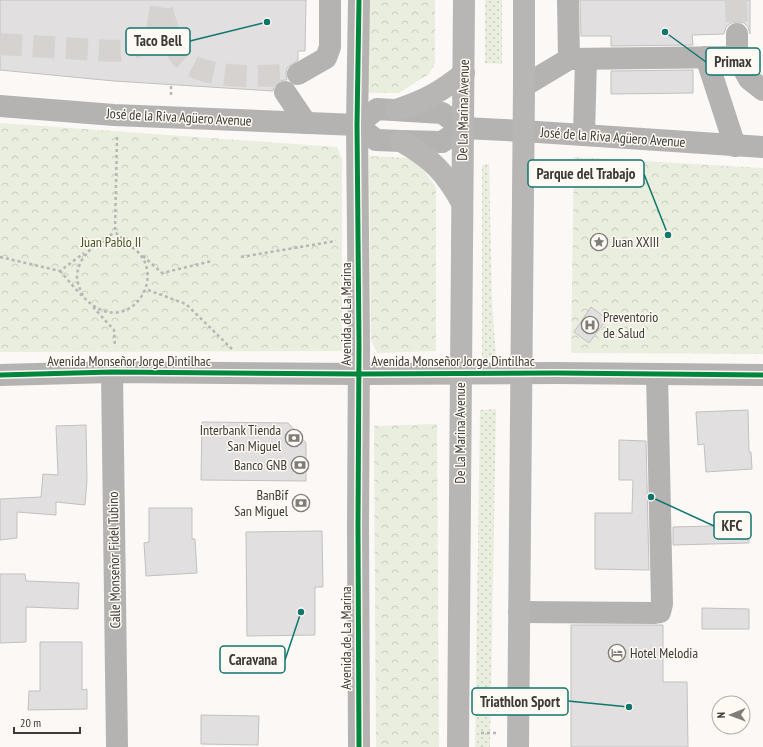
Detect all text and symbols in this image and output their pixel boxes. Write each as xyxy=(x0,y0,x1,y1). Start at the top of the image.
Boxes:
callout: Taco Bell xyxy=(126,28,190,55)
text: Taco Bell xyxy=(134,31,182,50)
callout: Primax xyxy=(706,48,760,75)
text: Primax xyxy=(714,52,752,71)
street label: De La Marina Avenue xyxy=(453,59,473,161)
street label: José de la Riva Agüero Avenue xyxy=(105,104,252,130)
street label: José de la Riva Agüero Avenue xyxy=(539,123,686,151)
callout: Parque del Trabajo xyxy=(528,160,644,187)
text: Parque del Trabajo xyxy=(537,164,636,183)
place icon: Juan XXIII xyxy=(589,232,609,252)
park label: Juan Pablo II xyxy=(80,233,141,251)
place label: Juan XXIII xyxy=(611,233,659,251)
street label: Avenida de La Marina xyxy=(337,262,355,366)
place label: Preventorio de Salud xyxy=(603,308,658,342)
hospital icon: Preventorio de Salud xyxy=(580,315,600,335)
street label: Avenida Monseñor Jorge Dintilhac xyxy=(47,352,211,370)
street label: Avenida Monseñor Jorge Dintilhac xyxy=(371,352,535,370)
street label: De La Marina Avenue xyxy=(451,382,469,484)
place label: Interbank Tienda San Miguel xyxy=(200,421,282,455)
bank icon: Interbank Tienda San Miguel xyxy=(284,428,304,448)
bank icon: Banco GNB xyxy=(290,455,310,475)
place label: Banco GNB xyxy=(234,456,287,474)
place label: BanBif San Miguel xyxy=(234,486,289,520)
street label: Calle Monseñor Fidel Tubino xyxy=(104,491,124,629)
bank icon: BanBif San Miguel xyxy=(291,493,311,513)
callout: KFC xyxy=(714,512,751,539)
text: KFC xyxy=(722,516,743,535)
street label: Avenida de La Marina xyxy=(337,586,355,690)
hotel icon: Hotel Melodia xyxy=(607,643,627,663)
place label: Hotel Melodia xyxy=(630,644,698,662)
callout: Caravana xyxy=(220,646,285,673)
text: Caravana xyxy=(229,650,277,669)
callout: Triathlon Sport xyxy=(472,688,568,715)
text: Triathlon Sport xyxy=(480,692,561,711)
north arrow xyxy=(711,695,751,735)
scale bar xyxy=(14,709,80,735)
text: N xyxy=(714,712,728,718)
text: 20 m xyxy=(20,715,41,730)

